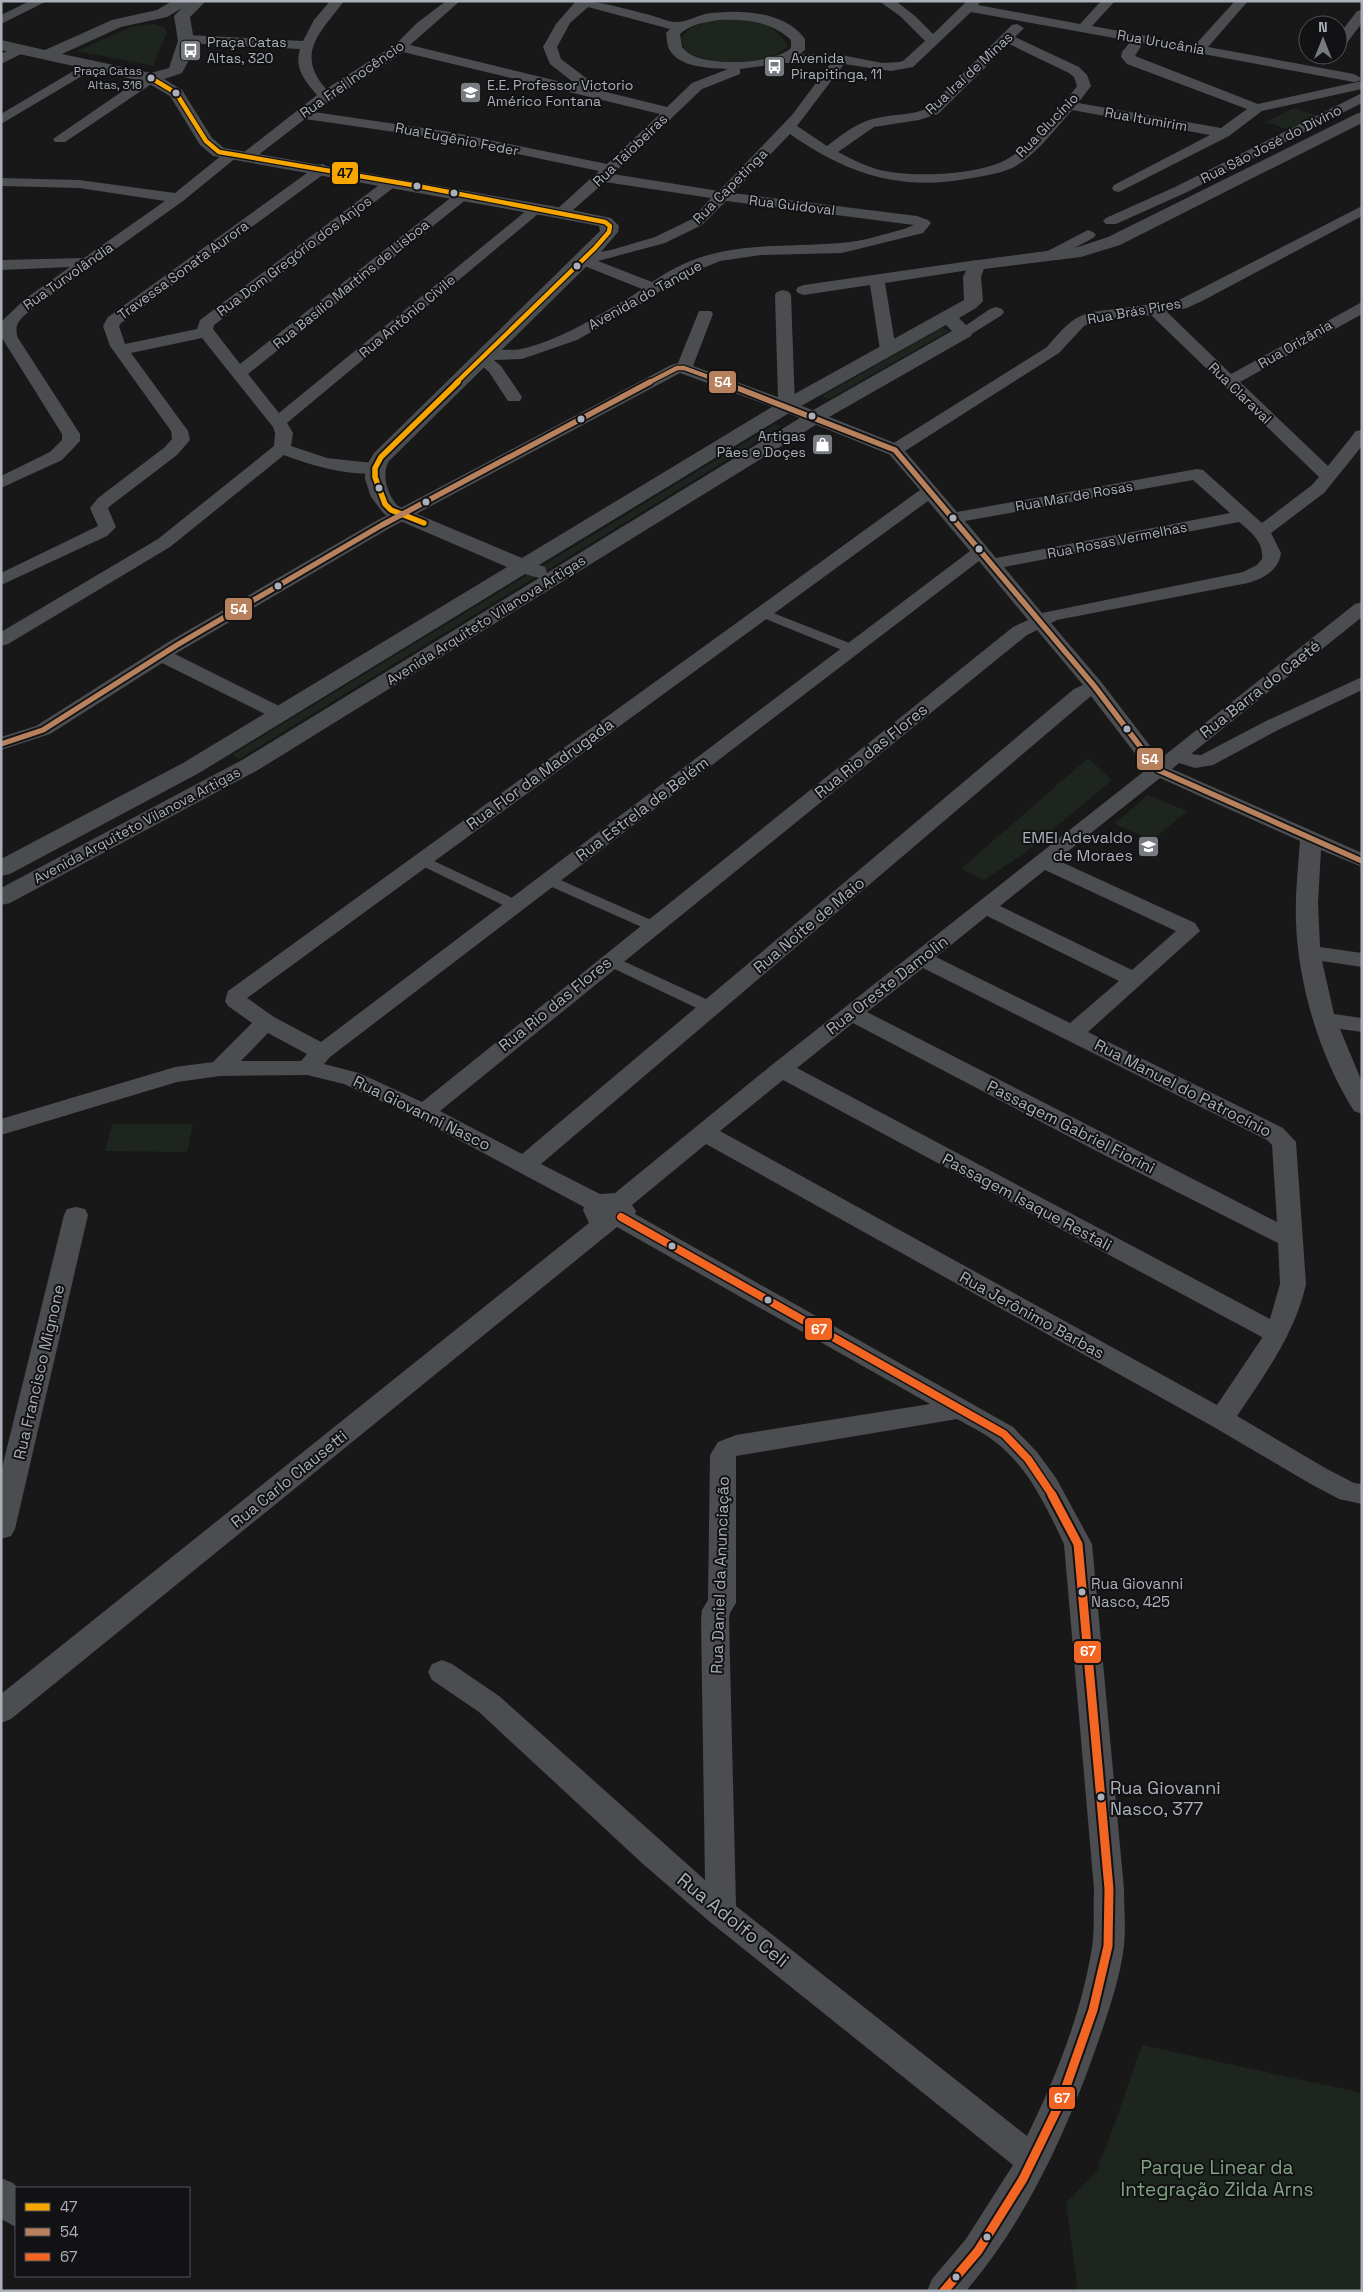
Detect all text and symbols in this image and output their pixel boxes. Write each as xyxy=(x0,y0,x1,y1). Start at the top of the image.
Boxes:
north arrow xyxy=(1298,15,1348,65)
text: N xyxy=(1318,18,1328,36)
street label: Rua Urucânia xyxy=(1116,25,1206,59)
street label: Rua Iraí de Minas xyxy=(922,28,1016,118)
place label: Praça Catas Altas, 320 xyxy=(207,33,287,67)
street label: Rua Frei Inocêncio xyxy=(296,36,408,122)
bus stop icon: Praça Catas Altas, 320 xyxy=(179,38,203,62)
place label: Avenida Pirapitinga, 11 xyxy=(791,49,882,83)
bus stop icon: Avenida Pirapitinga, 11 xyxy=(763,54,787,78)
place label: Praça Catas Altas, 316 xyxy=(74,63,142,93)
marker: Praça Catas Altas, 316 xyxy=(146,73,156,83)
place label: E.E. Professor Victorio Américo Fontana xyxy=(487,76,633,110)
school or university icon: E.E. Professor Victorio Américo Fontana xyxy=(459,81,483,105)
unlabelled marker xyxy=(171,88,181,98)
street label: Rua Glucínio xyxy=(1012,89,1082,161)
street label: Rua São José do Divino xyxy=(1198,101,1344,187)
street label: Rua Itumirim xyxy=(1103,103,1189,135)
street label: Rua Taiobeiras xyxy=(589,110,671,190)
street label: Rua Eugênio Feder xyxy=(394,118,520,160)
street label: Rua Capetinga xyxy=(689,145,771,227)
line badge: 47 xyxy=(331,161,359,185)
text: 47 xyxy=(337,164,353,182)
unlabelled marker xyxy=(412,181,422,191)
unlabelled marker xyxy=(449,188,459,198)
street label: Rua Guidoval xyxy=(748,191,836,219)
street label: Rua Dom Gregório dos Anjos xyxy=(213,192,375,320)
street label: Rua Basílio Martins de Lisboa xyxy=(269,215,433,353)
street label: Travessa Sonata Aurora xyxy=(114,217,252,323)
street label: Rua Turvolândia xyxy=(19,238,117,314)
street label: Avenida do Tanque xyxy=(585,256,705,334)
unlabelled marker xyxy=(572,261,582,271)
street label: Rua Antônio Civile xyxy=(355,270,459,362)
street label: Rua Brás Pires xyxy=(1086,294,1182,328)
street label: Rua Orizânia xyxy=(1255,316,1335,372)
street label: Rua Claraval xyxy=(1205,358,1275,428)
line badge: 54 xyxy=(708,370,737,394)
text: 54 xyxy=(714,373,732,391)
unlabelled marker xyxy=(807,411,817,421)
unlabelled marker xyxy=(576,414,586,424)
place label: Artigas Pães e Doçes xyxy=(717,427,806,461)
shop icon: Artigas Pães e Doçes xyxy=(810,432,834,456)
street label: Rua Mar de Rosas xyxy=(1014,477,1134,515)
unlabelled marker xyxy=(374,483,384,493)
unlabelled marker xyxy=(421,497,431,507)
unlabelled marker xyxy=(948,513,958,523)
street label: Rua Rosas Vermelhas xyxy=(1046,518,1188,562)
unlabelled marker xyxy=(974,544,984,554)
street label: Avenida Arquiteto Vilanova Artigas xyxy=(383,551,589,689)
unlabelled marker xyxy=(273,581,283,591)
line badge: 54 xyxy=(224,597,253,621)
text: 54 xyxy=(230,600,248,618)
street label: Rua Barra do Caeté xyxy=(1195,635,1325,743)
street label: Rua Rio das Flores xyxy=(810,699,932,803)
street label: Rua Flor da Madrugada xyxy=(462,713,618,835)
unlabelled marker xyxy=(1122,724,1132,734)
line badge: 54 xyxy=(1136,747,1164,771)
text: 54 xyxy=(1141,750,1159,768)
street label: Rua Estrela de Belém xyxy=(571,752,713,866)
street label: Avenida Arquiteto Vilanova Artigas xyxy=(31,763,243,887)
place label: EMEI Adevaldo de Moraes xyxy=(1022,827,1133,866)
school or university icon: EMEI Adevaldo de Moraes xyxy=(1137,834,1161,858)
street label: Rua Noite de Maio xyxy=(749,872,869,978)
street label: Rua Oreste Damolin xyxy=(822,931,952,1039)
street label: Rua Rio das Flores xyxy=(494,952,616,1056)
street label: Rua Manuel do Patrocínio xyxy=(1091,1034,1275,1142)
street label: Rua Giovanni Nasco xyxy=(350,1071,494,1155)
street label: Passagem Gabriel Fiorini xyxy=(984,1076,1158,1178)
street label: Passagem Isaque Restali xyxy=(939,1148,1115,1256)
unlabelled marker xyxy=(667,1241,677,1251)
street label: Rua Jerônimo Barbas xyxy=(956,1266,1108,1364)
street label: Rua Francisco Mignone xyxy=(9,1282,69,1462)
unlabelled marker xyxy=(763,1295,773,1305)
line badge: 67 xyxy=(804,1317,833,1341)
text: 67 xyxy=(811,1320,827,1338)
street label: Rua Carlo Clausetti xyxy=(226,1426,352,1532)
street label: Rua Daniel da Anunciação xyxy=(706,1476,734,1674)
place label: Rua Giovanni Nasco, 425 xyxy=(1091,1574,1183,1611)
marker: Rua Giovanni Nasco, 425 xyxy=(1077,1587,1087,1597)
line badge: 67 xyxy=(1073,1640,1102,1664)
text: 67 xyxy=(1080,1642,1096,1660)
place label: Rua Giovanni Nasco, 377 xyxy=(1110,1776,1221,1820)
marker: Rua Giovanni Nasco, 377 xyxy=(1096,1792,1106,1802)
street label: Rua Adolfo Celi xyxy=(672,1867,794,1973)
line badge: 67 xyxy=(1048,2086,1076,2110)
text: 67 xyxy=(1054,2089,1070,2107)
park label: Parque Linear da Integração Zilda Arns xyxy=(1121,2155,1313,2202)
legend xyxy=(15,2187,190,2277)
text: 47 xyxy=(60,2197,77,2216)
text: 54 xyxy=(60,2222,78,2241)
unlabelled marker xyxy=(982,2232,992,2242)
text: 67 xyxy=(60,2247,77,2266)
unlabelled marker xyxy=(951,2272,961,2282)

